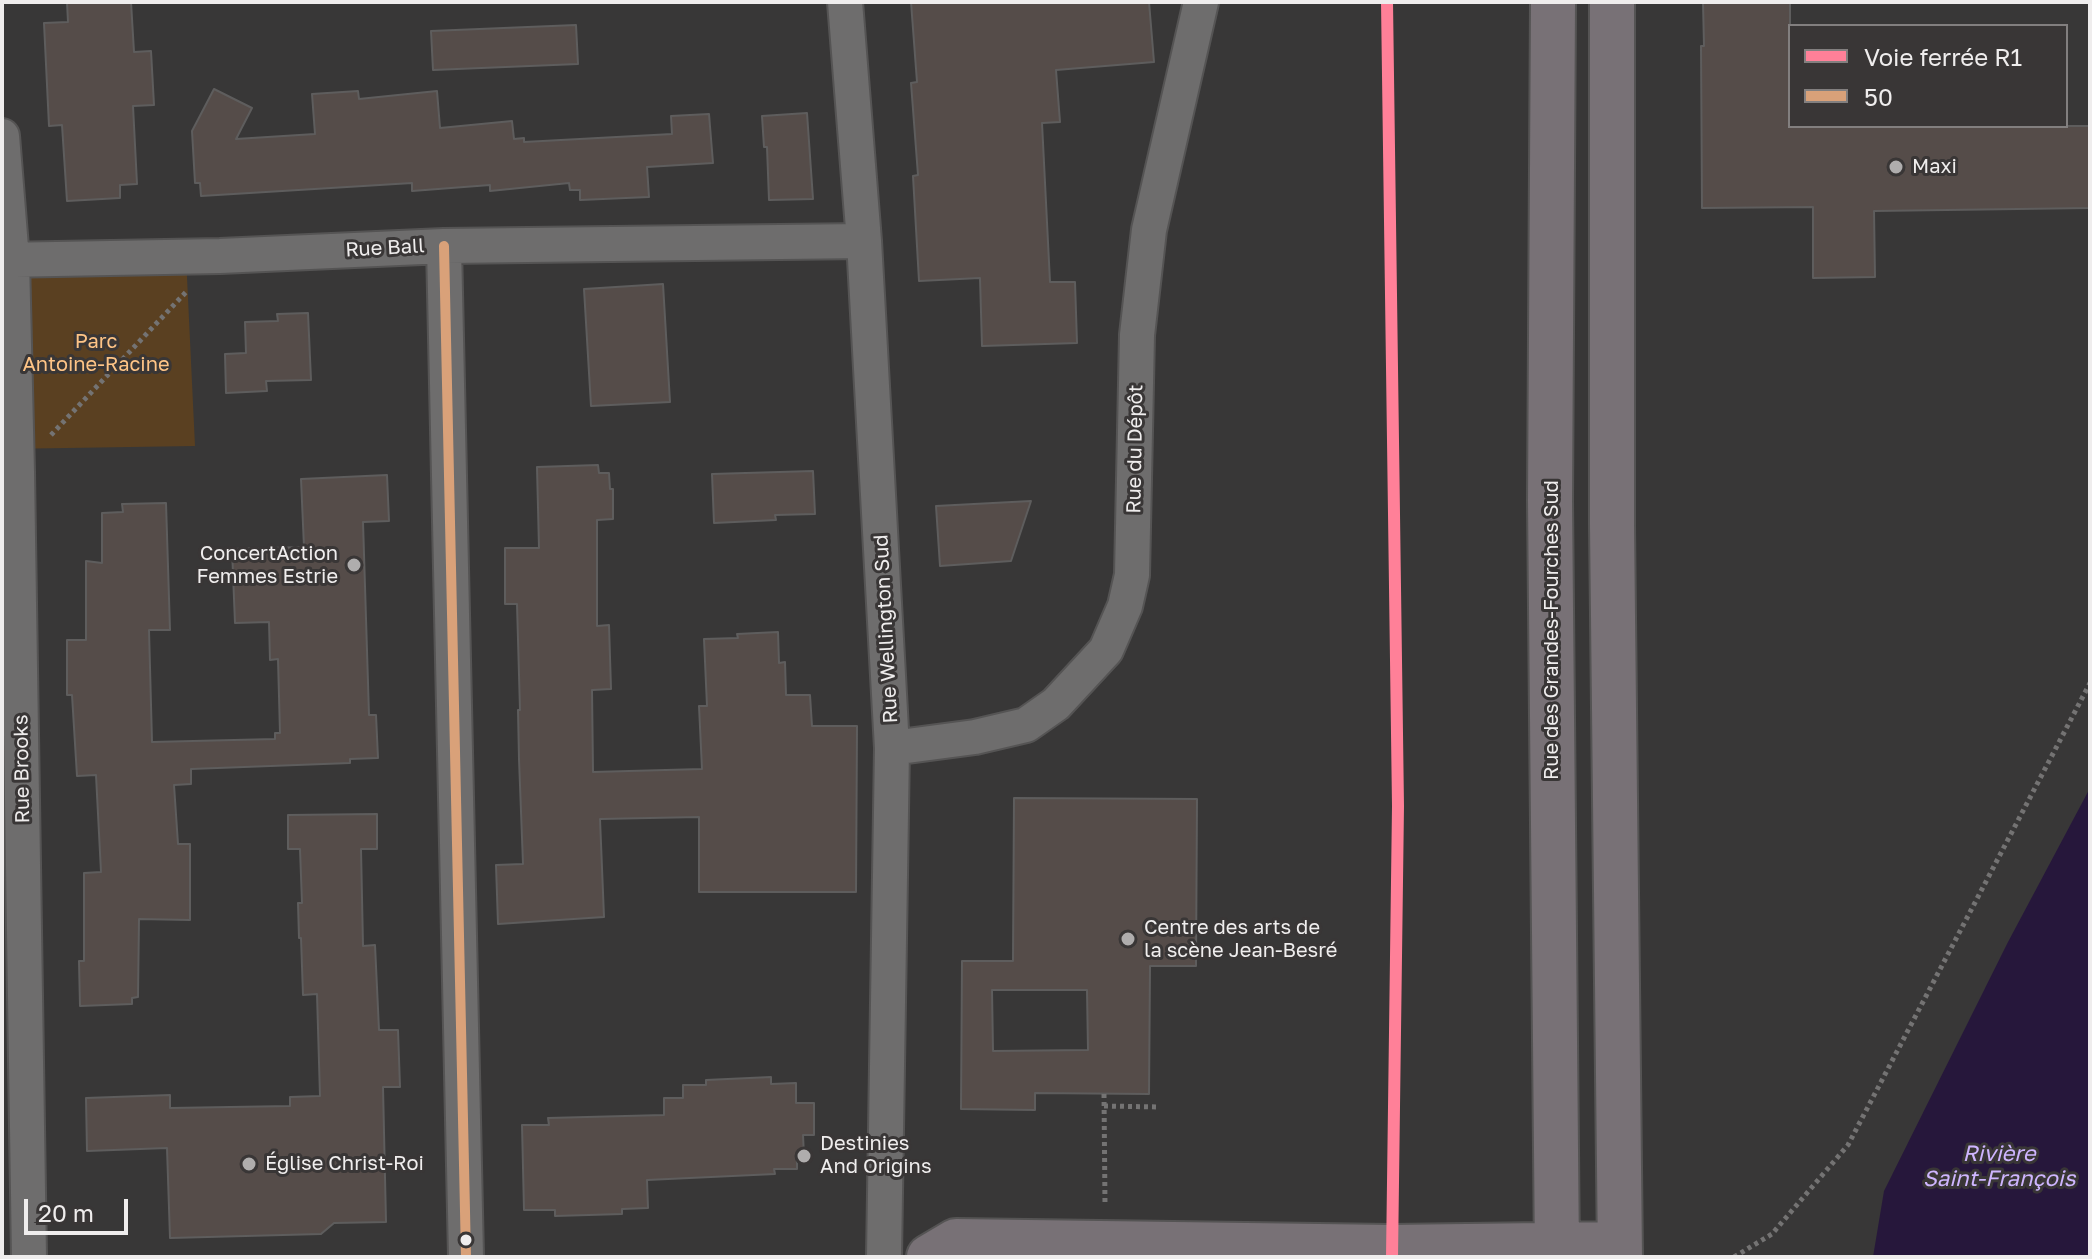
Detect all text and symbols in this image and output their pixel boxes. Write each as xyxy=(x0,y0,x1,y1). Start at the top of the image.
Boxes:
legend xyxy=(1788,24,2068,128)
text: Voie ferrée R1 xyxy=(1864,42,2022,71)
text: 50 xyxy=(1864,82,1893,111)
place label: Maxi xyxy=(1912,155,1957,179)
marker: Maxi xyxy=(1887,158,1905,176)
street label: Rue Ball xyxy=(345,234,425,262)
park label: Parc Antoine-Racine xyxy=(22,330,170,377)
street label: Rue du Dépôt xyxy=(1122,384,1148,514)
street label: Rue des Grandes-Fourches Sud xyxy=(1540,480,1564,780)
street label: Rue Wellington Sud xyxy=(869,534,903,724)
place label: ConcertAction Femmes Estrie xyxy=(197,542,338,589)
marker: ConcertAction Femmes Estrie xyxy=(345,556,363,574)
street label: Rue Brooks xyxy=(9,714,35,824)
place label: Centre des arts de la scène Jean-Besré xyxy=(1144,916,1337,963)
marker: Centre des arts de la scène Jean-Besré xyxy=(1119,930,1137,948)
place label: Destinies And Origins xyxy=(820,1132,932,1179)
water label: Rivière Saint-François xyxy=(1923,1141,2075,1192)
marker: Destinies And Origins xyxy=(795,1147,813,1165)
place label: Église Christ-Roi xyxy=(265,1152,424,1176)
marker: Église Christ-Roi xyxy=(240,1155,258,1173)
scale bar xyxy=(28,1183,132,1233)
text: 20 m xyxy=(38,1198,94,1227)
unlabelled marker xyxy=(458,1232,474,1248)

